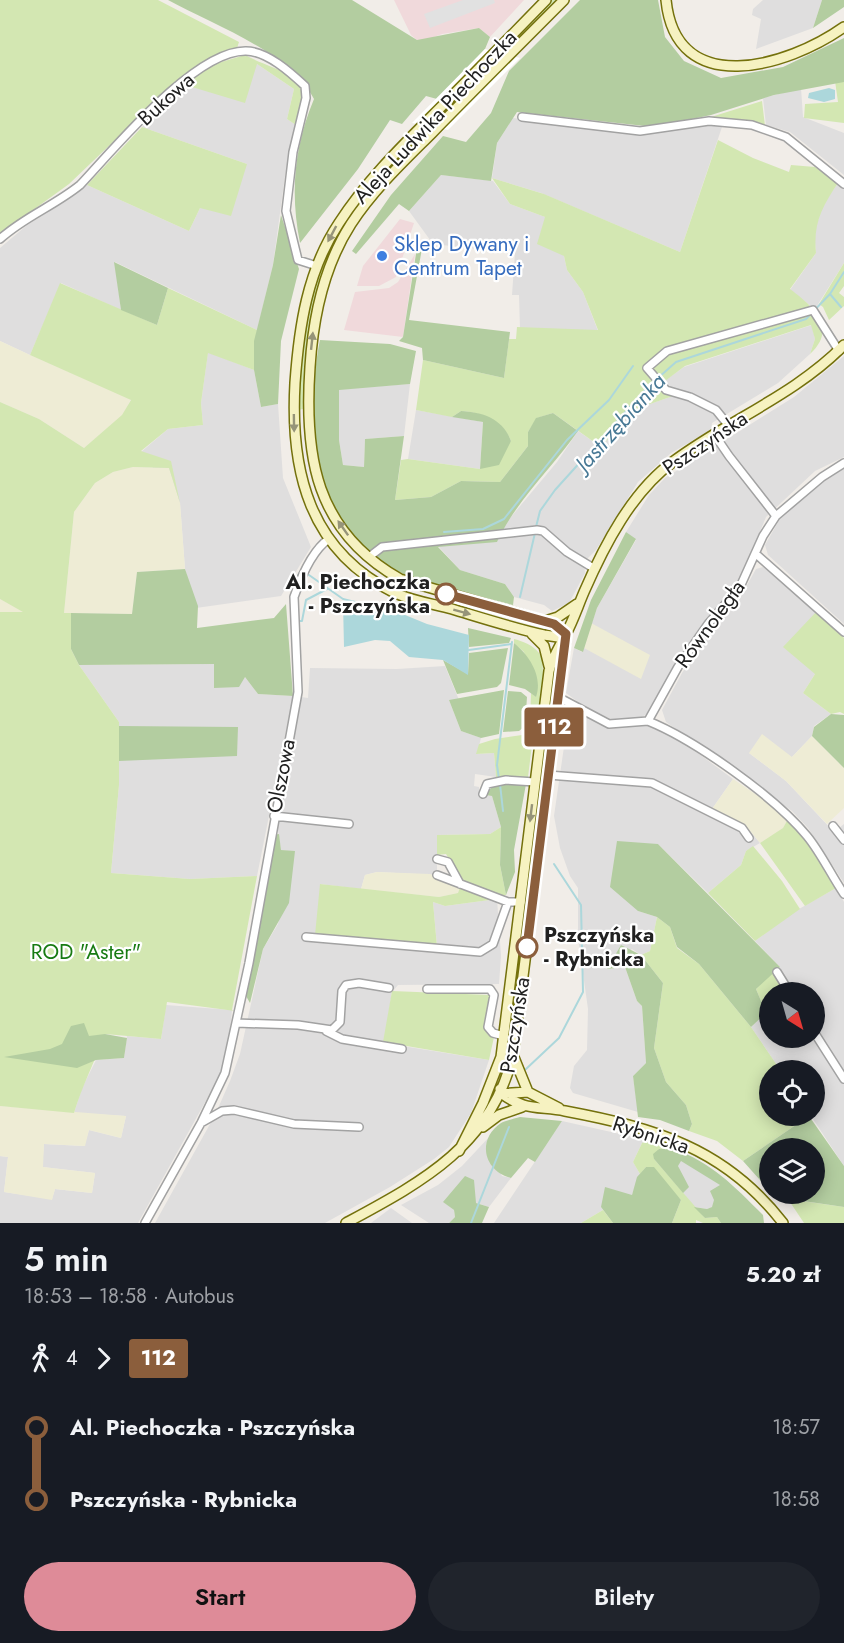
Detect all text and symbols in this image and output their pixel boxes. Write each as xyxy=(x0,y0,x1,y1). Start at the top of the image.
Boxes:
street label: Aleja Ludwika Piechoczka xyxy=(346,23,524,211)
street label: Bukowa xyxy=(131,65,201,133)
one-way arrow xyxy=(327,226,337,243)
place label: Sklep Dywany i Centrum Tapet xyxy=(394,229,529,283)
marker: Sklep Dywany i Centrum Tapet xyxy=(375,249,389,263)
one-way arrow xyxy=(307,331,317,350)
water label: Jastrzębianka xyxy=(565,366,673,481)
street label: Pszczyńska xyxy=(656,404,754,482)
one-way arrow xyxy=(290,414,299,433)
one-way arrow xyxy=(338,520,349,536)
place label: Al. Piechoczka - Pszczyńska xyxy=(284,567,430,621)
street label: Równoległa xyxy=(668,574,752,674)
marker: Al. Piechoczka - Pszczyńska xyxy=(435,583,457,605)
one-way arrow xyxy=(453,608,471,618)
line badge: 112 xyxy=(520,708,588,746)
text: 112 xyxy=(536,712,572,742)
street label: Olszowa xyxy=(259,736,303,816)
one-way arrow xyxy=(527,803,536,822)
place label: Pszczyńska - Rybnicka xyxy=(544,920,654,974)
marker: Pszczyńska - Rybnicka xyxy=(516,936,538,958)
park label: ROD "Aster" xyxy=(31,937,141,967)
street label: Pszczyńska xyxy=(493,975,537,1075)
north arrow xyxy=(759,982,825,1048)
map controls xyxy=(759,982,825,1204)
button: locate xyxy=(759,1060,825,1126)
street label: Rybnicka xyxy=(609,1109,693,1161)
button: layers xyxy=(759,1138,825,1204)
text: 5 min xyxy=(24,1236,108,1283)
text: 5.20 zł xyxy=(746,1258,820,1290)
text: 18:53 – 18:58 · Autobus xyxy=(24,1282,234,1311)
icon: walk xyxy=(24,1342,57,1375)
icon: forward xyxy=(87,1342,120,1375)
text: 112 xyxy=(141,1343,176,1373)
text: 4 xyxy=(66,1344,78,1373)
text: Al. Piechoczka - Pszczyńska xyxy=(70,1411,355,1443)
text: 18:57 xyxy=(772,1413,820,1442)
text: Pszczyńska - Rybnicka xyxy=(70,1483,297,1515)
text: 18:58 xyxy=(772,1485,820,1514)
button: Start xyxy=(24,1562,416,1631)
button: Bilety xyxy=(428,1562,820,1631)

